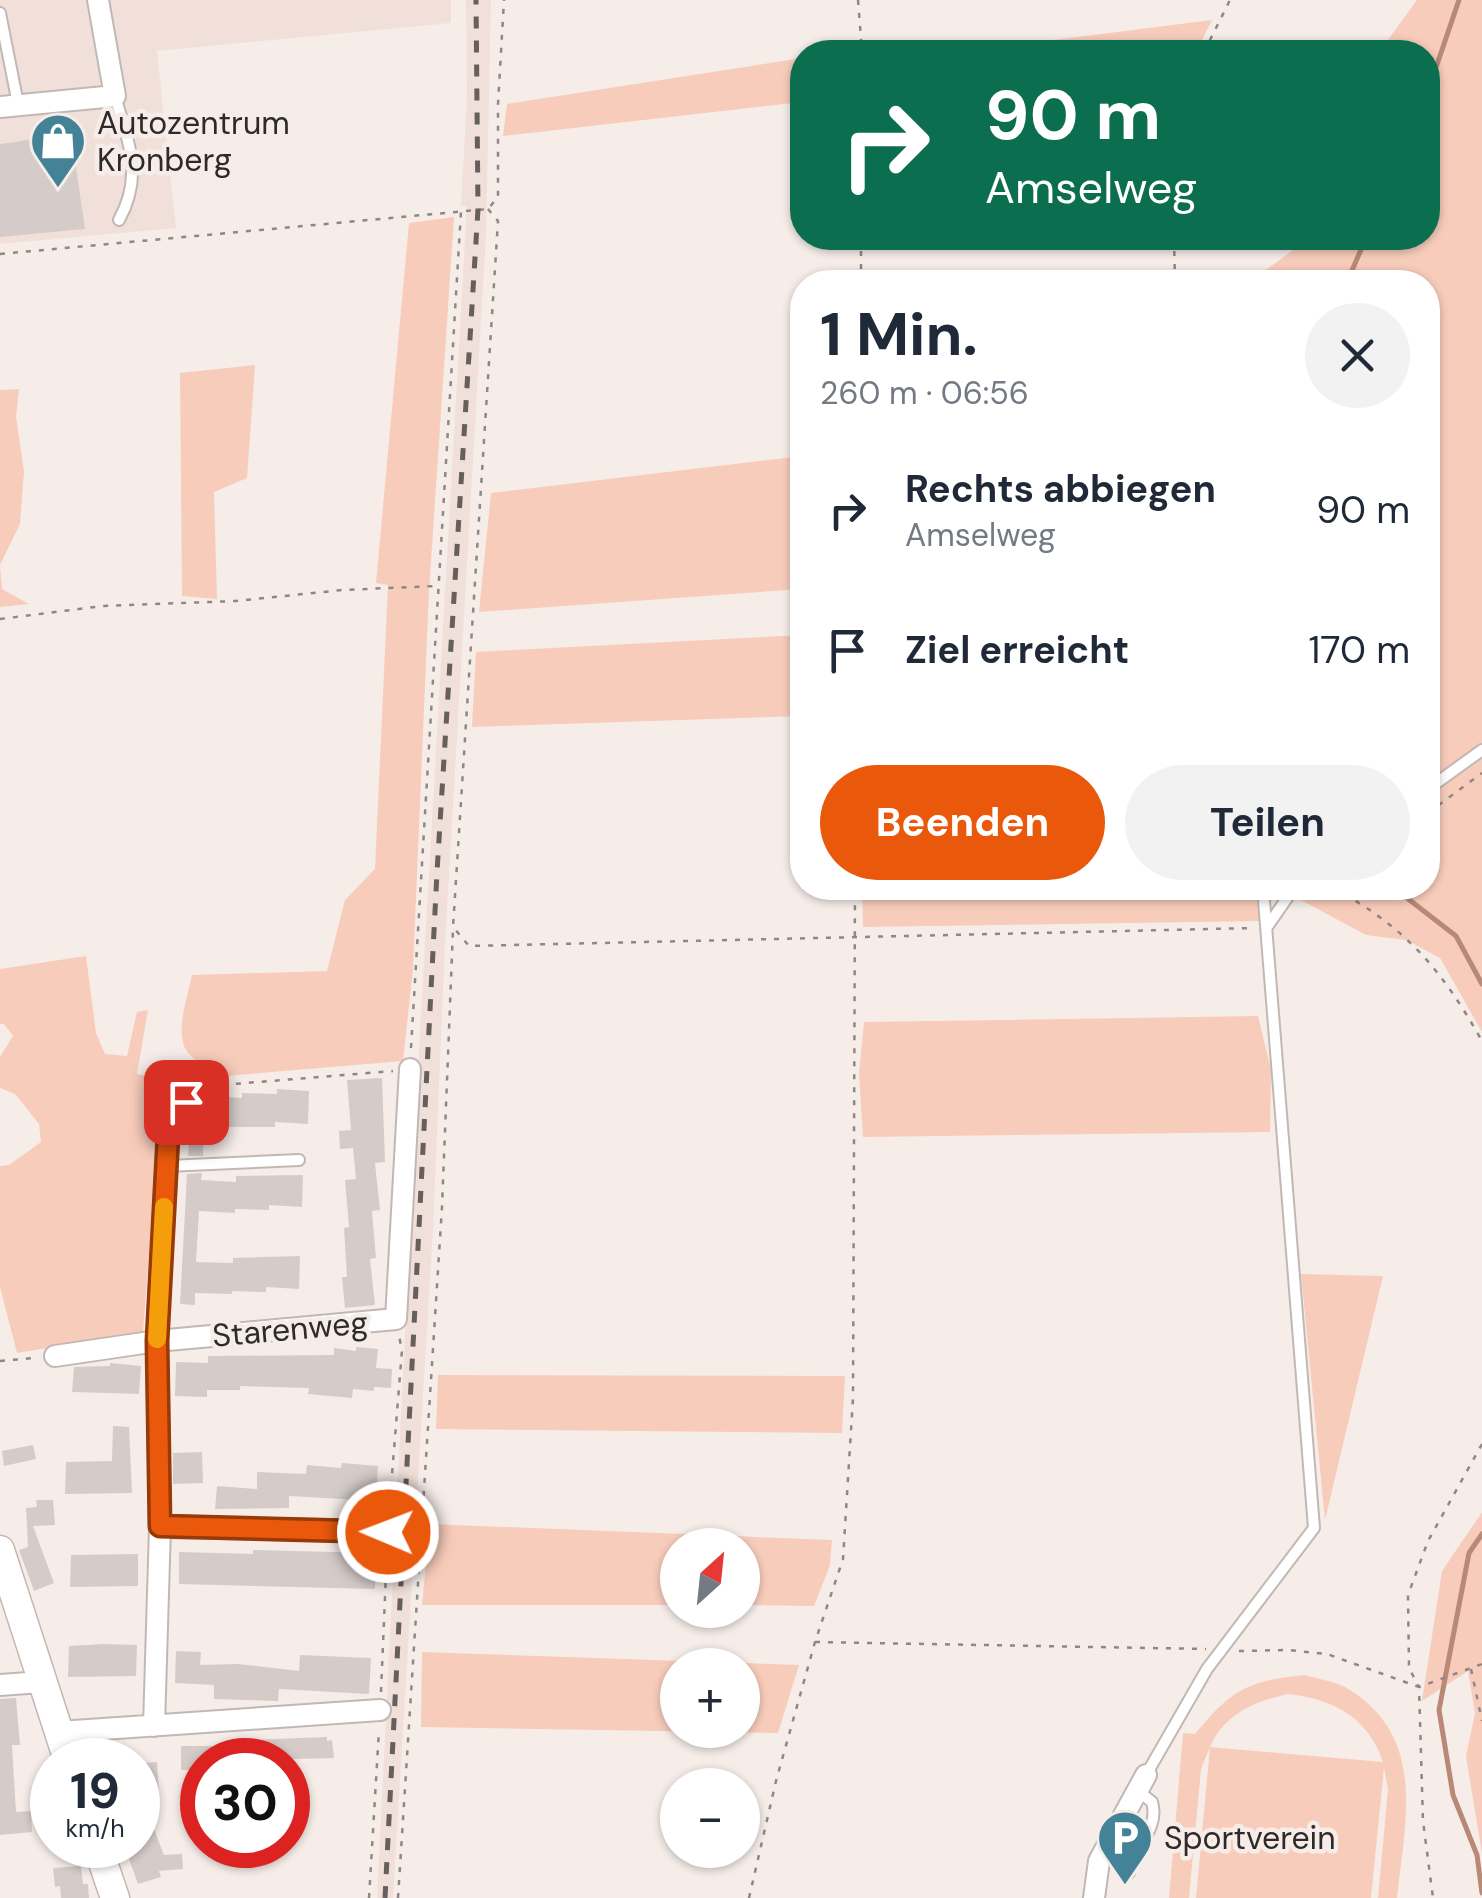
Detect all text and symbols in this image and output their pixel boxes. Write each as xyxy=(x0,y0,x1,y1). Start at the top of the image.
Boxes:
text: 90 m xyxy=(985,70,1161,161)
icon: right xyxy=(820,80,950,210)
place label: Autozentrum Kronberg xyxy=(97,102,290,181)
shop icon: Autozentrum Kronberg xyxy=(28,111,88,190)
text: Amselweg xyxy=(985,158,1197,217)
text: 1 Min. xyxy=(820,295,978,374)
button: close xyxy=(1305,303,1410,408)
text: 260 m · 06:56 xyxy=(820,372,1029,414)
text: Rechts abbiegen xyxy=(905,464,1216,514)
icon: right xyxy=(820,483,875,538)
text: 90 m xyxy=(1316,485,1410,535)
text: Amselweg xyxy=(905,514,1056,556)
icon: arrive xyxy=(820,623,875,678)
text: Ziel erreicht xyxy=(905,625,1129,675)
text: 170 m xyxy=(1308,625,1410,675)
button: Beenden xyxy=(820,765,1105,880)
button: Teilen xyxy=(1125,765,1410,880)
pin xyxy=(144,1060,229,1145)
icon: arrive xyxy=(159,1075,214,1130)
street label: Starenweg xyxy=(210,1301,370,1357)
position arrow xyxy=(336,1480,440,1584)
north arrow xyxy=(660,1528,760,1628)
map controls xyxy=(660,1528,760,1868)
button: + xyxy=(660,1648,760,1748)
speed limit sign: 30 xyxy=(180,1738,310,1868)
text: 19 xyxy=(70,1758,120,1824)
button: − xyxy=(660,1768,760,1868)
parking icon: Sportverein xyxy=(1095,1808,1155,1887)
text: km/h xyxy=(65,1812,125,1845)
place label: Sportverein xyxy=(1164,1817,1336,1859)

